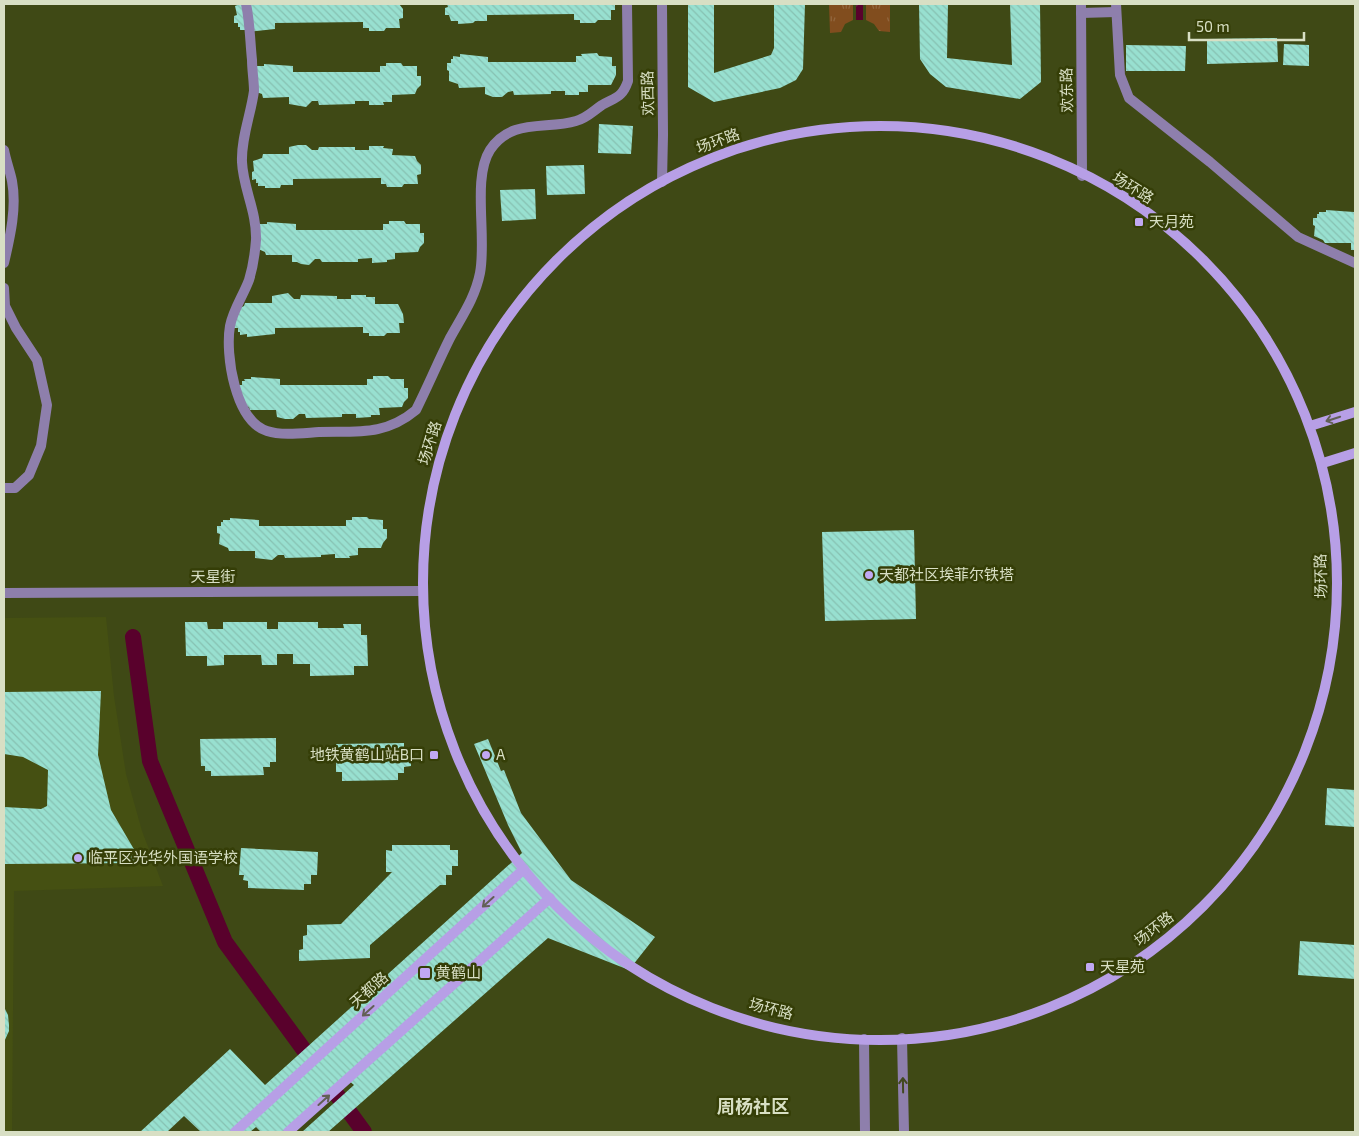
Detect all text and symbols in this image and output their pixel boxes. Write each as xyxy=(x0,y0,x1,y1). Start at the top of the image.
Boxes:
scale bar xyxy=(1189,10,1304,42)
text: 50 m xyxy=(1196,17,1230,35)
street label: 欢东路 xyxy=(1057,67,1075,113)
street label: 欢西路 xyxy=(638,70,656,116)
street label: 场环路 xyxy=(693,124,742,156)
street label: 场环路 xyxy=(1110,168,1157,207)
place label: 天月苑 xyxy=(1149,212,1194,230)
marker: 天月苑 xyxy=(1133,216,1145,228)
one-way arrow xyxy=(1325,415,1341,424)
street label: 场环路 xyxy=(414,419,444,467)
street label: 场环路 xyxy=(1311,553,1329,599)
place label: 天都社区埃菲尔铁塔 xyxy=(879,565,1014,583)
street label: 天星街 xyxy=(190,567,236,585)
marker: 天都社区埃菲尔铁塔 xyxy=(863,569,875,581)
place label: 地铁黄鹤山站B口 xyxy=(310,745,424,763)
place label: A xyxy=(496,745,506,763)
marker: 地铁黄鹤山站B口 xyxy=(428,749,440,761)
marker: A xyxy=(480,749,492,761)
place label: 临平区光华外国语学校 xyxy=(88,848,238,866)
marker: 临平区光华外国语学校 xyxy=(72,852,84,864)
one-way arrow xyxy=(482,896,495,908)
street label: 场环路 xyxy=(1130,907,1177,949)
place label: 天星苑 xyxy=(1100,957,1145,975)
marker: 天星苑 xyxy=(1084,961,1096,973)
place label: 黄鹤山 xyxy=(436,963,481,981)
marker: 黄鹤山 xyxy=(418,966,432,980)
street label: 天都路 xyxy=(346,968,391,1011)
street label: 场环路 xyxy=(747,994,795,1022)
one-way arrow xyxy=(362,1005,375,1017)
one-way arrow xyxy=(898,1077,908,1094)
one-way arrow xyxy=(318,1094,331,1106)
district label: 周杨社区 xyxy=(717,1095,789,1117)

